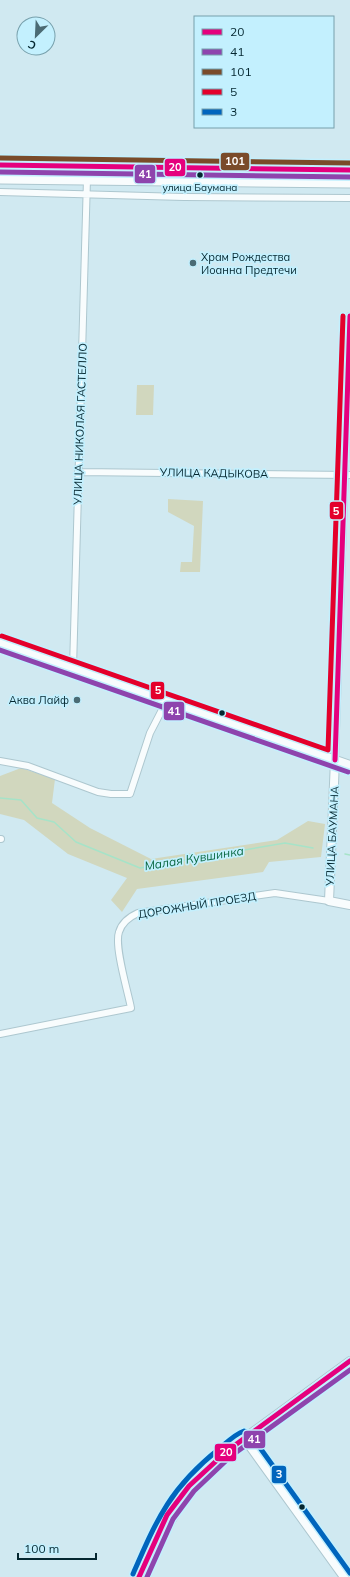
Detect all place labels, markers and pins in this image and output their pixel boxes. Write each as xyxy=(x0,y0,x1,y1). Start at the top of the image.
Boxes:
marker: улица Баумана xyxy=(195,170,205,180)
place label: улица Баумана xyxy=(163,181,237,194)
place label: Храм Рождества Иоанна Предтечи xyxy=(201,250,297,277)
marker: Храм Рождества Иоанна Предтечи xyxy=(188,258,198,268)
place label: Аква Лайф xyxy=(9,693,69,707)
marker: Аква Лайф xyxy=(72,695,82,705)
unlabelled marker xyxy=(217,708,227,718)
unlabelled marker xyxy=(297,1502,307,1512)

